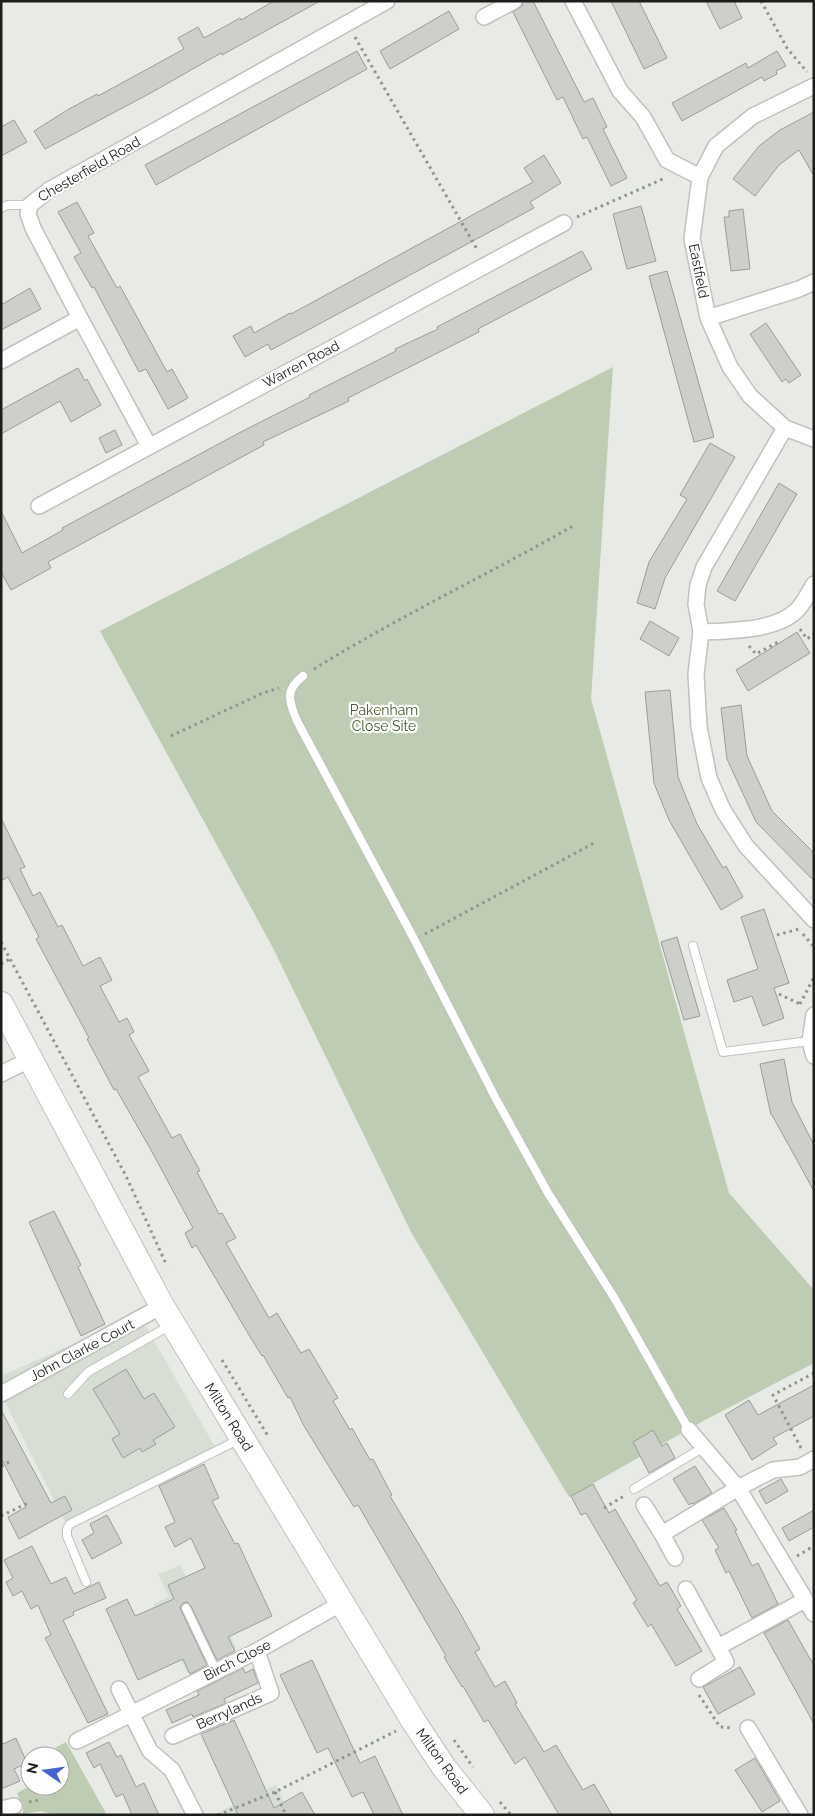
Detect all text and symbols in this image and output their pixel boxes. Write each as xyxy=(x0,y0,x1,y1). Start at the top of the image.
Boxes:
street label: Chesterfield Road xyxy=(35,133,143,205)
street label: Eastfield xyxy=(686,242,712,300)
street label: Warren Road xyxy=(260,337,342,391)
park label: Pakenham Close Site xyxy=(350,702,418,734)
street label: John Clarke Court xyxy=(27,1316,137,1384)
street label: Milton Road xyxy=(202,1380,256,1454)
street label: Birch Close xyxy=(201,1636,273,1684)
street label: Berrylands xyxy=(194,1689,264,1733)
street label: Milton Road xyxy=(413,1725,471,1797)
north arrow xyxy=(20,1746,70,1796)
text: N xyxy=(23,1761,41,1775)

